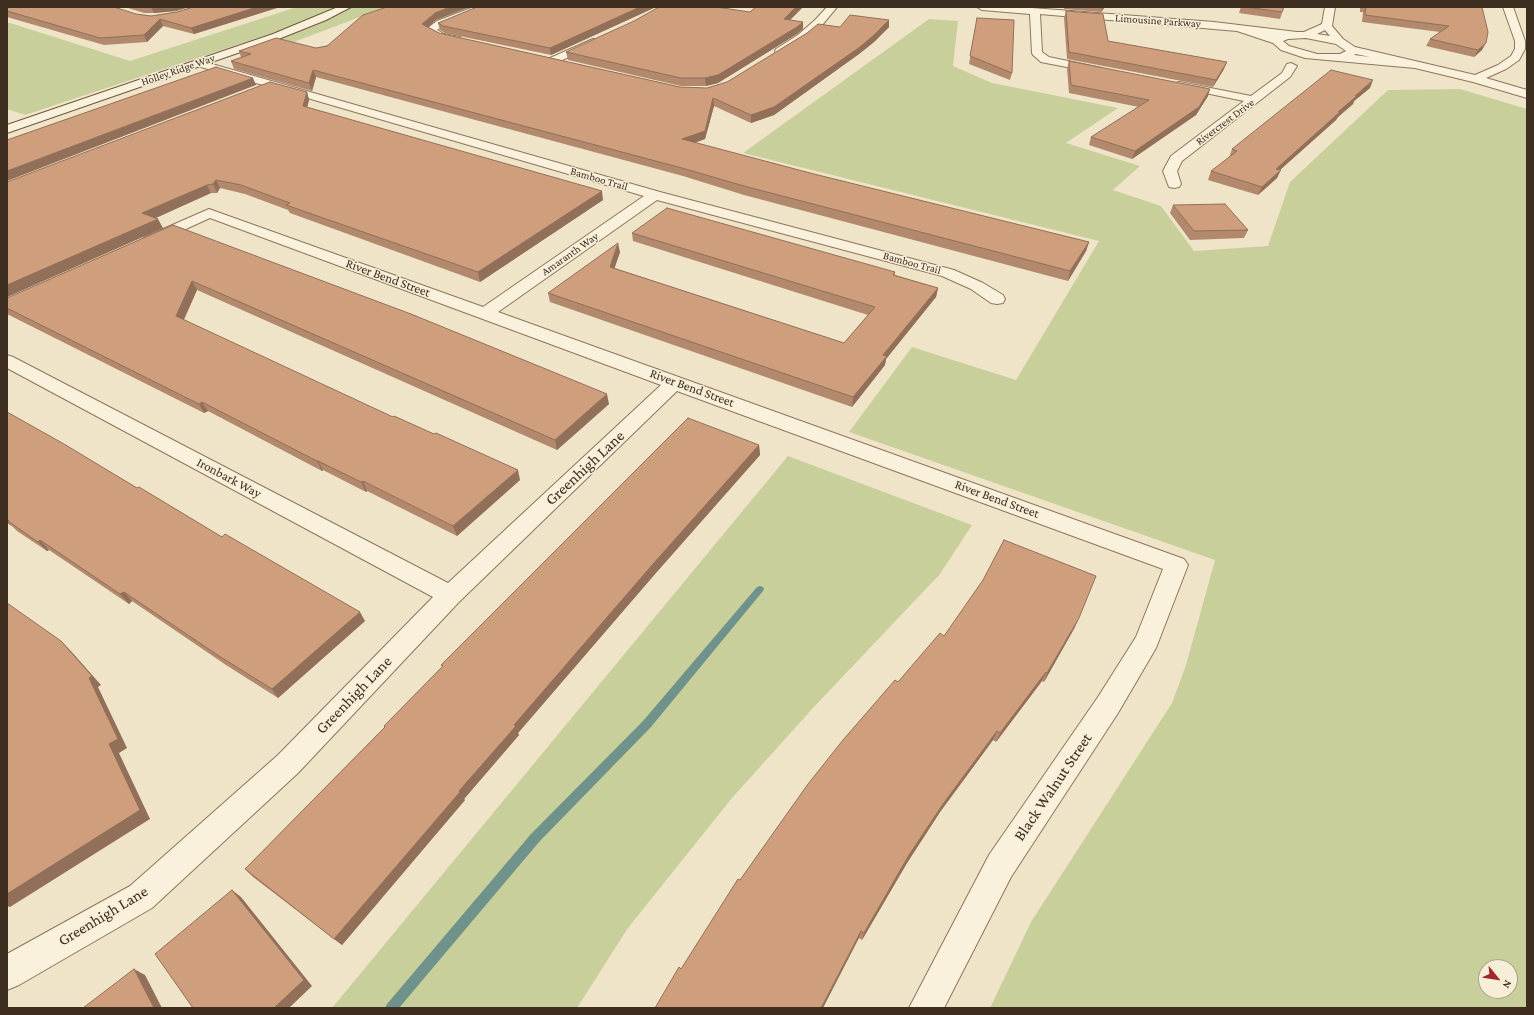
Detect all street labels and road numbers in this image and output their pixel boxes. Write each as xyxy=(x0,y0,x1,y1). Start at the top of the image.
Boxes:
street label: Limousine Parkway xyxy=(1115,11,1201,31)
street label: Holley Ridge Way xyxy=(139,51,217,89)
street label: Rivercrest Drive xyxy=(1193,96,1257,148)
street label: Bamboo Trail xyxy=(569,165,629,193)
street label: Amaranth Way xyxy=(539,230,601,278)
street label: Bamboo Trail xyxy=(882,249,942,277)
street label: River Bend Street xyxy=(344,255,432,301)
street label: River Bend Street xyxy=(648,365,736,411)
street label: Greenhigh Lane xyxy=(541,426,629,510)
street label: Ironbark Way xyxy=(194,454,264,502)
street label: River Bend Street xyxy=(953,476,1041,522)
street label: Greenhigh Lane xyxy=(312,652,396,738)
street label: Black Walnut Street xyxy=(1010,729,1096,845)
street label: Greenhigh Lane xyxy=(55,882,151,950)

